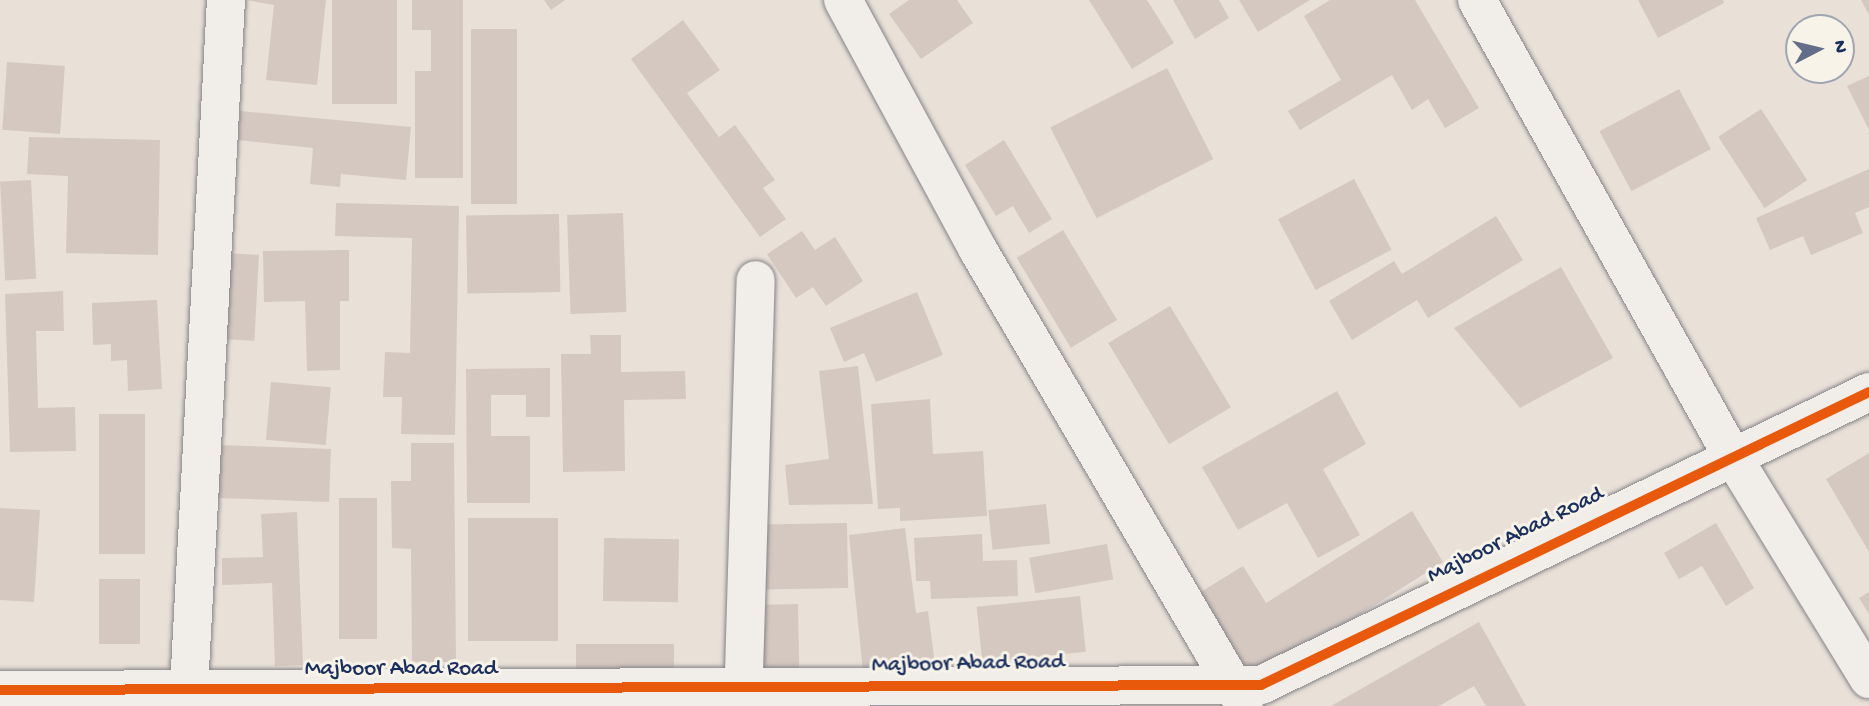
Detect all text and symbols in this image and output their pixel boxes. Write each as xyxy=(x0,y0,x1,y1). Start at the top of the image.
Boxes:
north arrow xyxy=(1785,14,1855,84)
text: N xyxy=(1827,39,1852,54)
street label: Majboor Abad Road xyxy=(1423,481,1609,591)
street label: Majboor Abad Road xyxy=(871,650,1065,680)
street label: Majboor Abad Road xyxy=(305,656,497,684)

